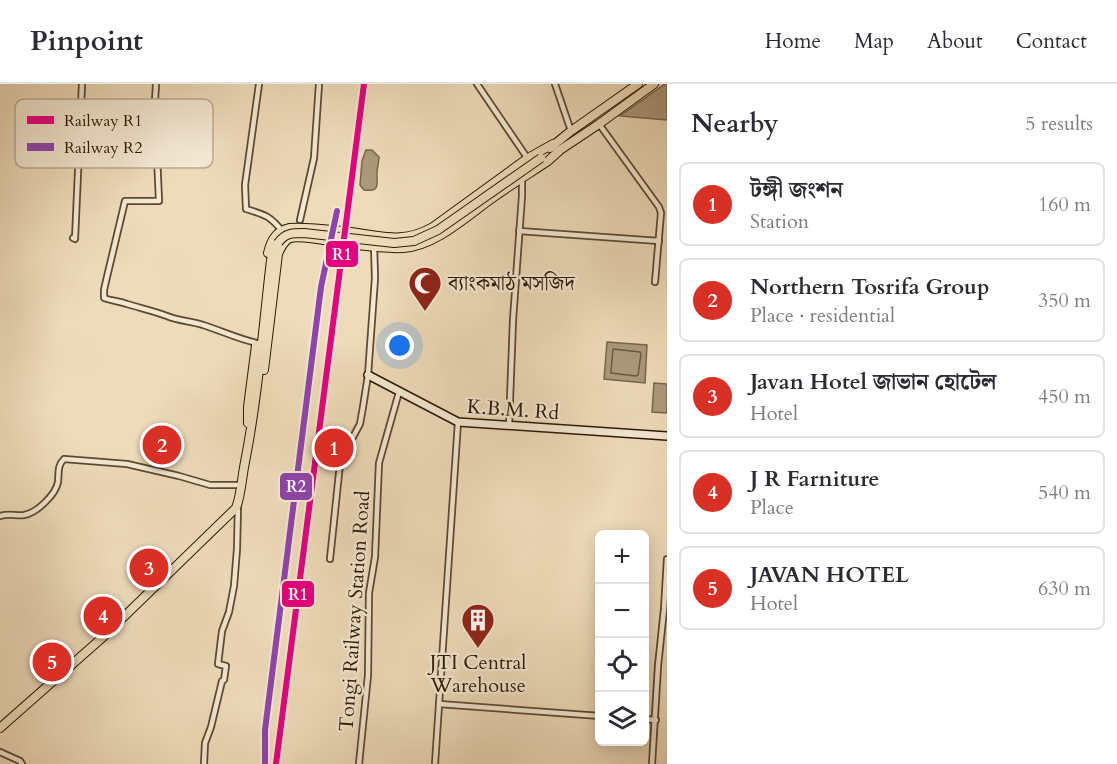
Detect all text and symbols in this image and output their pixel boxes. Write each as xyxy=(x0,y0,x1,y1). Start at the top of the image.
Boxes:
text: Pinpoint xyxy=(30,22,143,60)
text: Home xyxy=(765,27,821,56)
text: Map xyxy=(854,27,894,56)
text: About xyxy=(927,27,983,56)
text: Contact xyxy=(1016,27,1087,56)
legend xyxy=(15,99,213,168)
text: Nearby xyxy=(691,106,779,141)
text: Railway R1 xyxy=(64,110,142,132)
text: 5 results xyxy=(1025,110,1093,137)
text: Railway R2 xyxy=(64,137,142,159)
text: টঙ্গী জংশন xyxy=(750,175,843,205)
text: 1 xyxy=(707,191,718,218)
text: 160 m xyxy=(1038,191,1091,218)
text: Station xyxy=(750,208,809,235)
line badge: R1 xyxy=(325,240,359,268)
text: R1 xyxy=(332,244,352,266)
mosque icon: ব্যাংকমাঠ মসজিদ xyxy=(407,265,443,312)
place label: ব্যাংকমাঠ মসজিদ xyxy=(447,270,576,297)
text: Northern Tosrifa Group xyxy=(750,272,989,302)
text: 2 xyxy=(707,287,718,314)
text: 350 m xyxy=(1038,287,1091,314)
text: Place · residential xyxy=(750,302,895,329)
your location xyxy=(385,331,414,360)
text: Javan Hotel জাভান হোটেল xyxy=(750,367,996,397)
text: 3 xyxy=(707,383,718,410)
text: 450 m xyxy=(1038,383,1091,410)
street label: K.B.M. Rd xyxy=(466,393,560,426)
text: Hotel xyxy=(750,400,798,427)
pin: 2 xyxy=(142,422,182,468)
pin: 1 xyxy=(314,426,354,470)
text: J R Farniture xyxy=(750,464,879,494)
line badge: R2 xyxy=(279,472,313,501)
text: R2 xyxy=(286,476,306,498)
text: 4 xyxy=(707,479,718,506)
text: 540 m xyxy=(1038,479,1091,506)
street label: Tongi Railway Station Road xyxy=(333,489,376,732)
text: Place xyxy=(750,494,794,521)
map controls xyxy=(595,530,649,746)
button: + xyxy=(595,530,649,584)
pin: 3 xyxy=(130,546,168,590)
text: JAVAN HOTEL xyxy=(750,560,909,590)
text: 5 xyxy=(707,575,718,602)
text: 630 m xyxy=(1038,575,1091,602)
line badge: R1 xyxy=(281,580,315,608)
text: R1 xyxy=(288,584,308,606)
button: − xyxy=(595,584,649,638)
text: Hotel xyxy=(750,590,798,617)
pin: 4 xyxy=(84,594,122,638)
building icon: JTI Central Warehouse xyxy=(460,602,496,649)
button: locate xyxy=(595,638,649,692)
pin: 5 xyxy=(32,640,72,684)
place label: JTI Central Warehouse xyxy=(427,649,526,699)
button: layers xyxy=(595,692,649,746)

